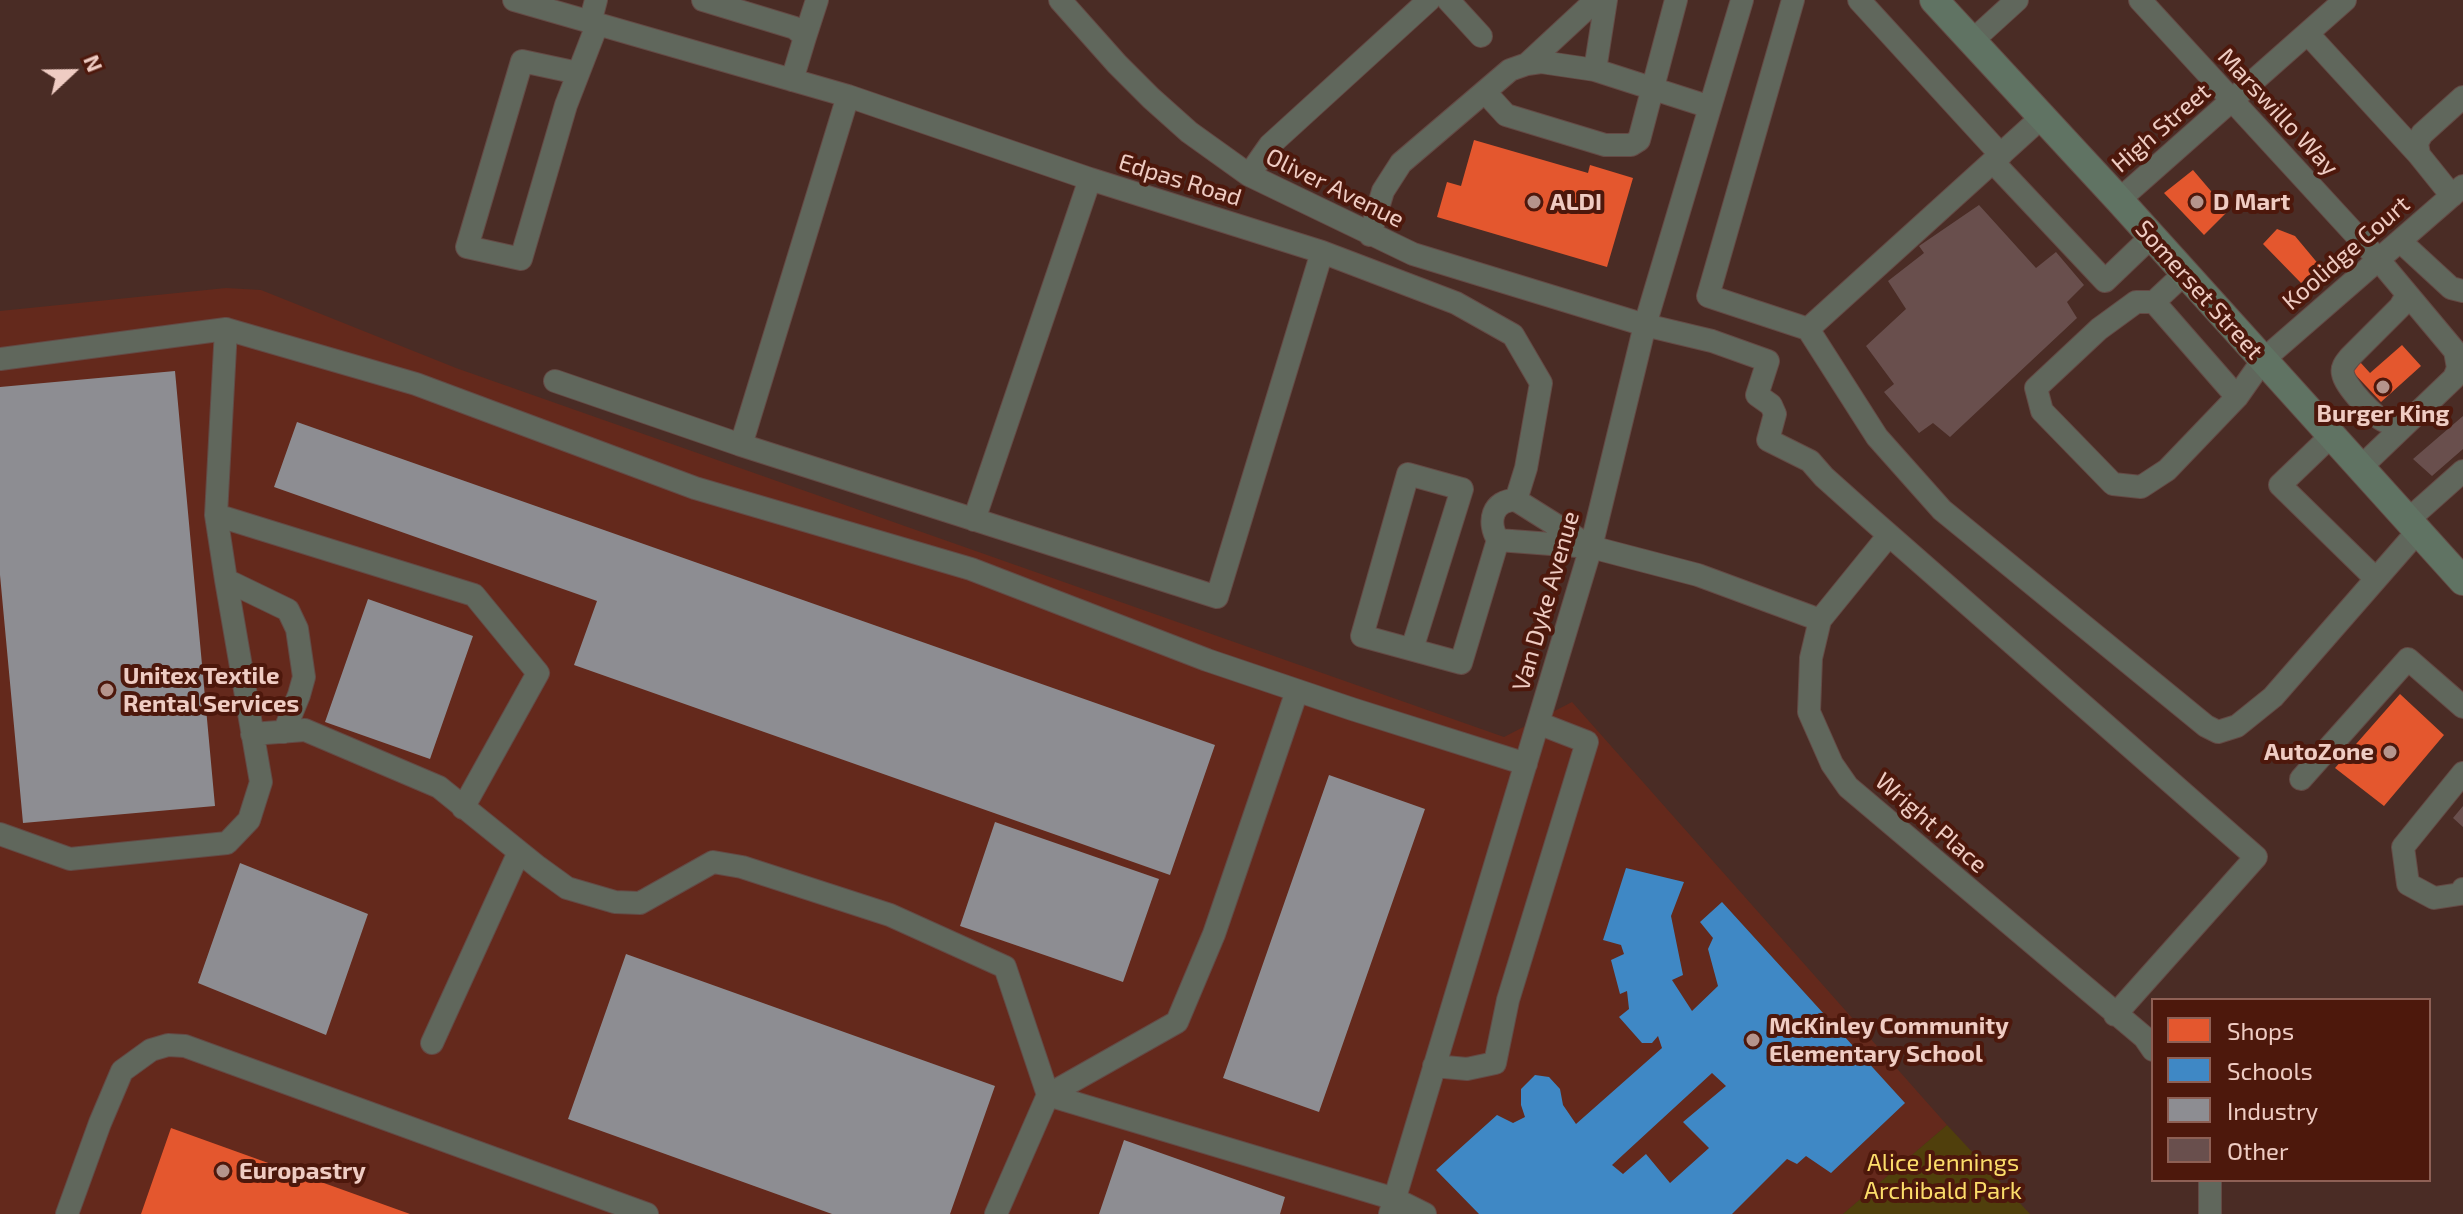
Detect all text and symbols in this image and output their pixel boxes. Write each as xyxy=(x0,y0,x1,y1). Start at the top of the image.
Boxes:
north arrow xyxy=(32,32,112,112)
street label: Marswillo Way xyxy=(2212,42,2344,182)
text: N xyxy=(79,51,109,75)
street label: High Street xyxy=(2106,77,2216,179)
street label: Oliver Avenue xyxy=(1261,142,1409,234)
street label: Edpas Road xyxy=(1115,148,1245,212)
place label: ALDI xyxy=(1550,188,1602,216)
place label: D Mart xyxy=(2213,188,2290,216)
street label: Koolidge Court xyxy=(2276,190,2416,316)
marker: ALDI xyxy=(1525,193,1543,211)
marker: D Mart xyxy=(2188,193,2206,211)
street label: Somerset Street xyxy=(2129,215,2269,365)
marker: Burger King xyxy=(2374,378,2392,396)
place label: Burger King xyxy=(2317,400,2449,428)
street label: Van Dyke Avenue xyxy=(1507,508,1585,694)
place label: Unitex Textile Rental Services xyxy=(123,662,299,718)
marker: Unitex Textile Rental Services xyxy=(98,681,116,699)
place label: AutoZone xyxy=(2264,738,2374,766)
marker: AutoZone xyxy=(2381,743,2399,761)
street label: Wright Place xyxy=(1869,767,1993,879)
legend xyxy=(2151,998,2431,1182)
place label: McKinley Community Elementary School xyxy=(1769,1012,2009,1068)
text: Shops xyxy=(2227,1016,2294,1045)
marker: McKinley Community Elementary School xyxy=(1744,1031,1762,1049)
text: Schools xyxy=(2227,1056,2313,1085)
text: Industry xyxy=(2227,1096,2318,1125)
text: Other xyxy=(2227,1136,2289,1165)
park label: Alice Jennings Archibald Park xyxy=(1864,1149,2022,1205)
place label: Europastry xyxy=(239,1157,366,1185)
marker: Europastry xyxy=(214,1162,232,1180)

